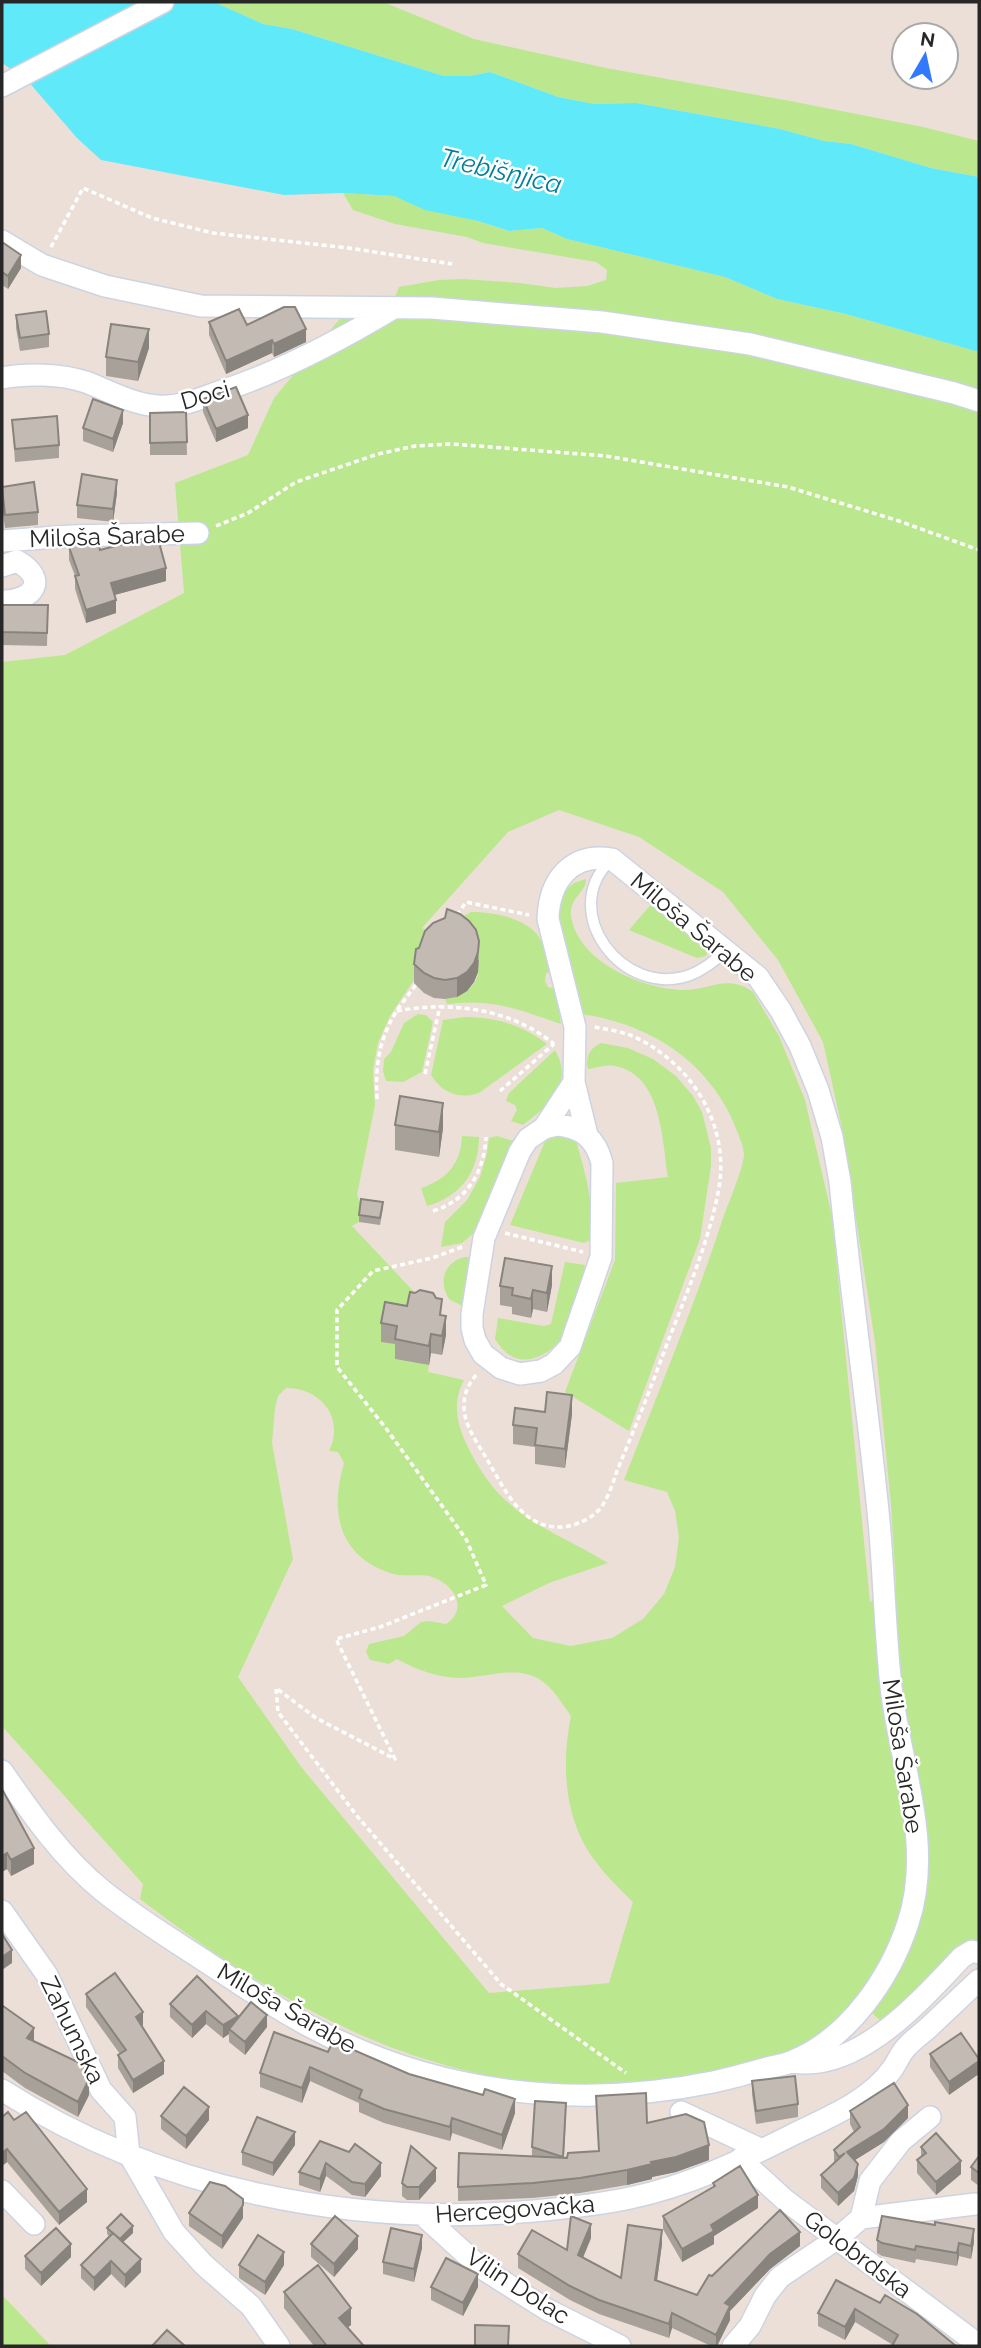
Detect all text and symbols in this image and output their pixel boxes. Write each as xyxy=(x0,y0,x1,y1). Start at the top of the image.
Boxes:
north arrow xyxy=(890,21,960,91)
text: N xyxy=(919,27,937,51)
water label: Trebišnjica xyxy=(437,142,565,200)
street label: Doci xyxy=(177,374,233,416)
street label: Miloša Šarabe xyxy=(29,518,185,553)
street label: Miloša Šarabe xyxy=(625,865,764,988)
street label: Miloša Šarabe xyxy=(876,1677,931,1835)
street label: Miloša Šarabe xyxy=(212,1956,362,2060)
street label: Zahumska xyxy=(35,1972,111,2088)
street label: Hercegovačka xyxy=(434,2189,596,2229)
street label: Golobrdska xyxy=(798,2204,918,2304)
street label: Vilin Dolac xyxy=(461,2242,575,2330)

